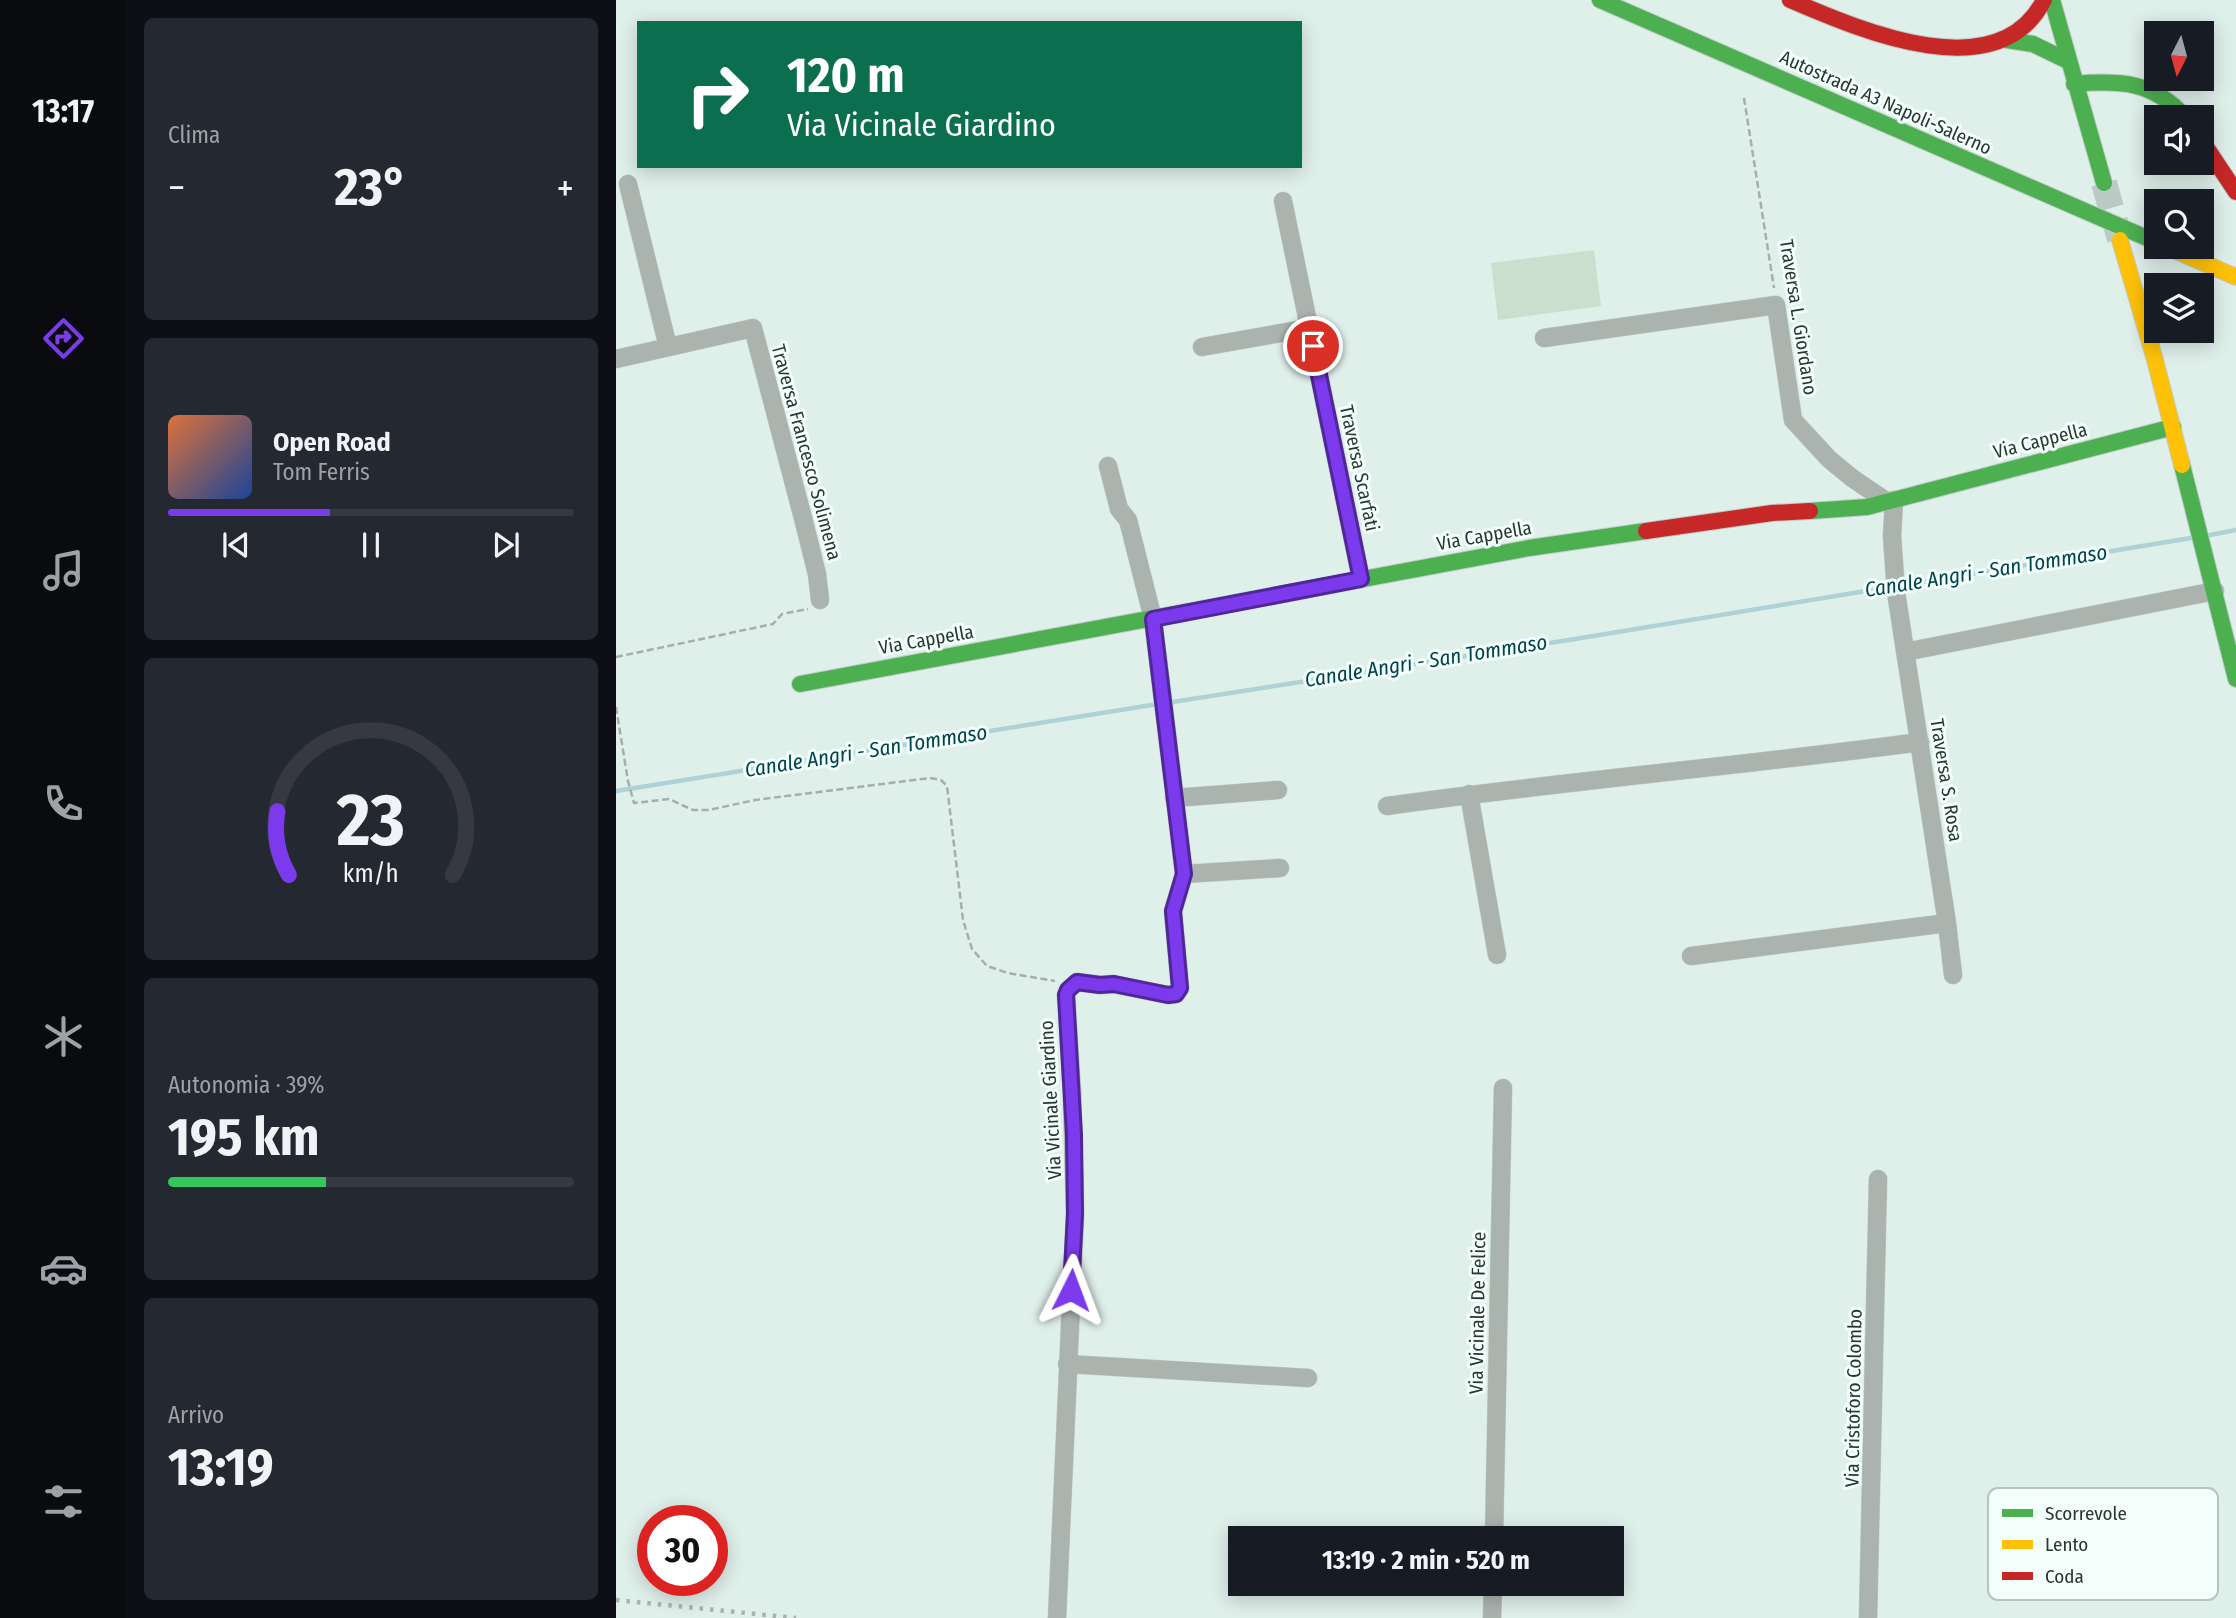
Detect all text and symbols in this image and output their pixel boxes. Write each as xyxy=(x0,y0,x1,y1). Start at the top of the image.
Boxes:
north arrow xyxy=(2144,21,2214,91)
map controls xyxy=(2144,21,2214,343)
street label: Autostrada A3 Napoli-Salerno xyxy=(1777,45,1995,160)
text: 120 m xyxy=(787,46,905,105)
icon: right xyxy=(672,49,763,140)
text: 13:17 xyxy=(32,92,94,130)
button: sound xyxy=(2144,105,2214,175)
text: Via Vicinale Giardino xyxy=(787,106,1056,144)
text: Clima xyxy=(168,121,220,149)
text: 23° xyxy=(334,156,407,219)
text: − xyxy=(168,165,185,211)
text: + xyxy=(557,165,574,211)
button: search xyxy=(2144,189,2214,259)
street label: Traversa L. Giordano xyxy=(1775,238,1822,397)
button: layers xyxy=(2144,273,2214,343)
icon: directions xyxy=(39,314,88,363)
pin xyxy=(1283,316,1343,376)
icon: arrive xyxy=(1294,327,1332,365)
street label: Traversa Francesco Solimena xyxy=(767,342,846,562)
street label: Traversa Scarfati xyxy=(1335,403,1384,533)
street label: Via Cappella xyxy=(1991,418,2089,463)
text: Open Road xyxy=(273,427,391,458)
text: Tom Ferris xyxy=(273,458,370,486)
street label: Via Cappella xyxy=(1435,516,1533,555)
icon: previous xyxy=(217,526,255,564)
icon: pause xyxy=(352,526,390,564)
icon: next xyxy=(487,526,525,564)
water label: Canale Angri - San Tommaso xyxy=(1863,539,2109,603)
icon: music xyxy=(39,546,88,595)
street label: Via Cappella xyxy=(877,620,975,659)
water label: Canale Angri - San Tommaso xyxy=(1303,629,1549,693)
street label: Traversa S. Rosa xyxy=(1925,717,1968,843)
water label: Canale Angri - San Tommaso xyxy=(743,719,989,783)
text: 23 xyxy=(336,777,405,864)
icon: phone xyxy=(39,779,88,828)
text: km/h xyxy=(343,859,399,889)
icon: climate xyxy=(39,1012,88,1061)
street label: Via Vicinale Giardino xyxy=(1035,1020,1066,1180)
text: Autonomia · 39% xyxy=(168,1071,325,1099)
text: 195 km xyxy=(168,1106,319,1169)
street label: Via Vicinale De Felice xyxy=(1465,1232,1490,1394)
icon: car xyxy=(39,1244,88,1293)
position arrow xyxy=(1034,1253,1108,1327)
street label: Via Cristoforo Colombo xyxy=(1840,1309,1867,1487)
text: Arrivo xyxy=(168,1401,224,1429)
text: 13:19 xyxy=(168,1436,274,1499)
icon: filters xyxy=(39,1477,88,1526)
legend xyxy=(1988,1488,2218,1600)
text: Scorrevole xyxy=(2045,1502,2127,1525)
speed limit sign: 30 xyxy=(637,1505,728,1596)
text: Lento xyxy=(2045,1533,2088,1556)
text: 13:19 · 2 min · 520 m xyxy=(1322,1545,1530,1576)
text: Coda xyxy=(2045,1565,2084,1588)

